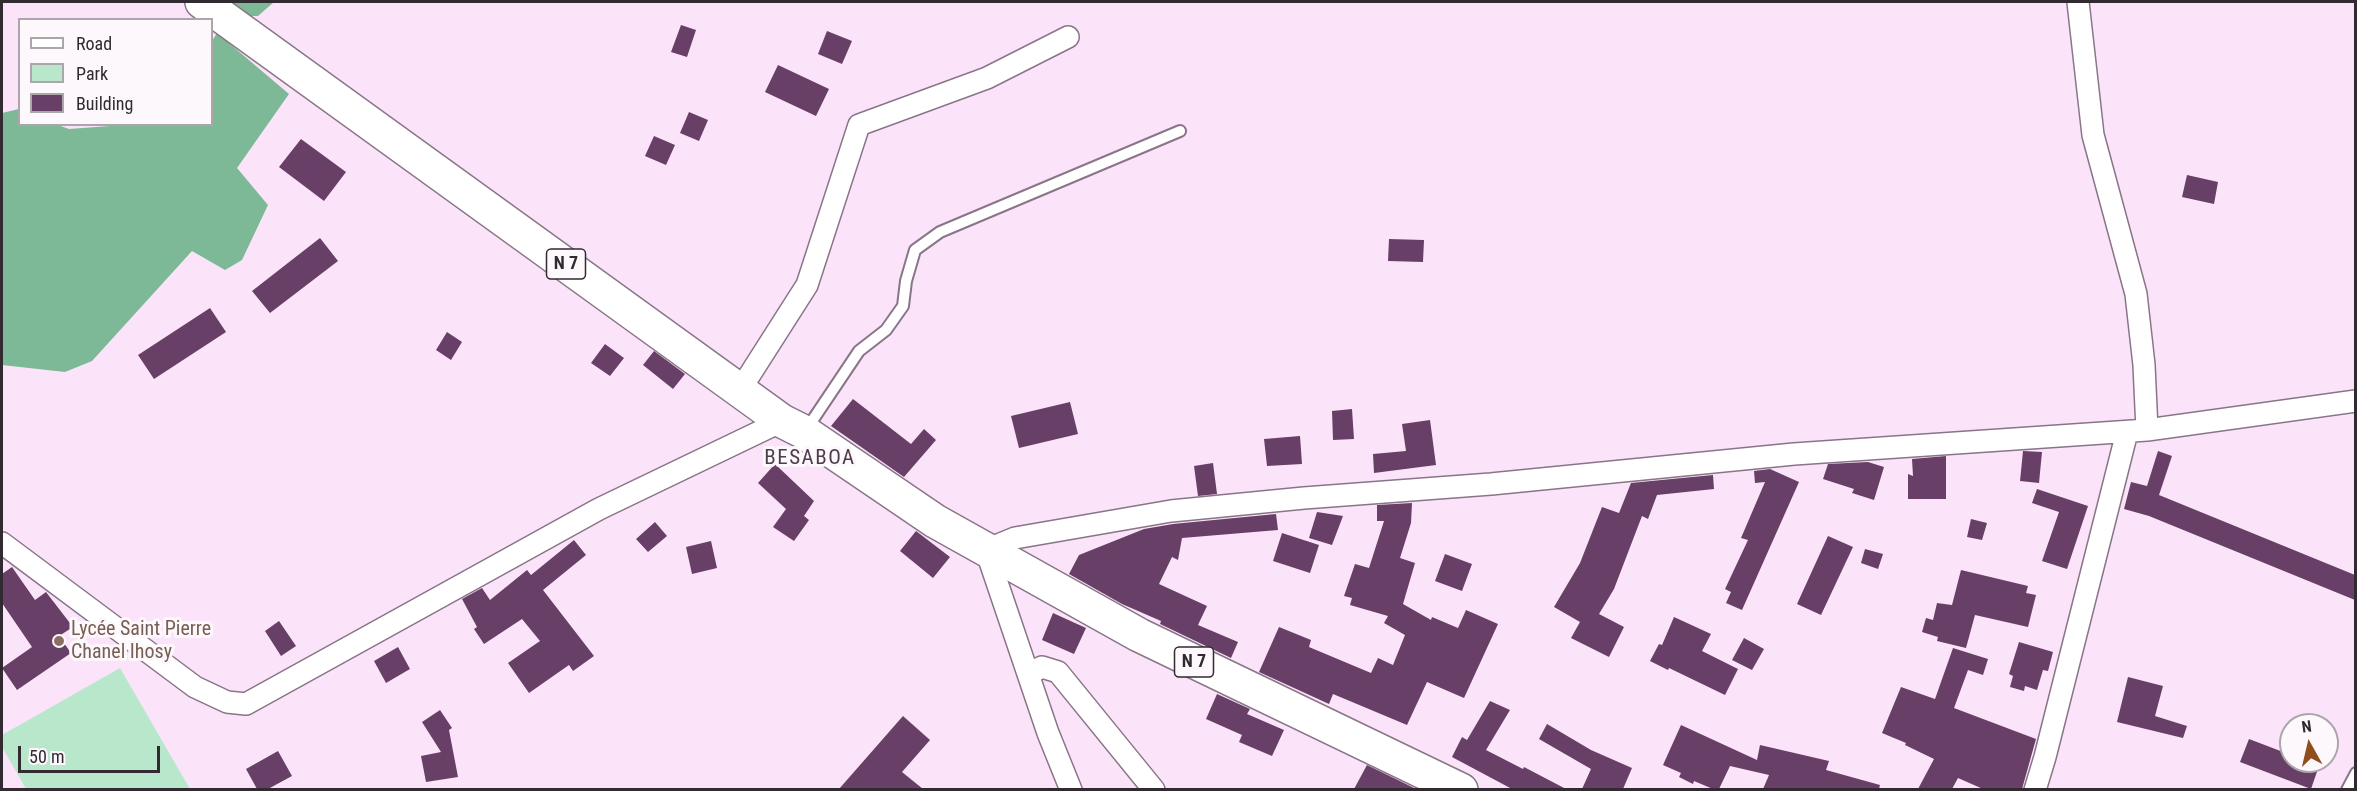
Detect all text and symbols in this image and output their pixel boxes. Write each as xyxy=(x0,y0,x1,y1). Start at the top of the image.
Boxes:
legend xyxy=(18,18,213,126)
text: Road xyxy=(76,33,112,54)
text: Park xyxy=(76,63,108,84)
text: Building xyxy=(76,93,133,114)
road number: N 7 xyxy=(546,249,586,279)
district label: BESABOA xyxy=(764,446,856,472)
place label: Lycée Saint Pierre Chanel Ihosy xyxy=(71,618,211,665)
marker: Lycée Saint Pierre Chanel Ihosy xyxy=(52,634,66,648)
road number: N 7 xyxy=(1174,647,1214,677)
north arrow xyxy=(2279,713,2339,773)
text: N xyxy=(2301,717,2313,737)
scale bar xyxy=(21,734,164,772)
text: 50 m xyxy=(29,746,64,767)

